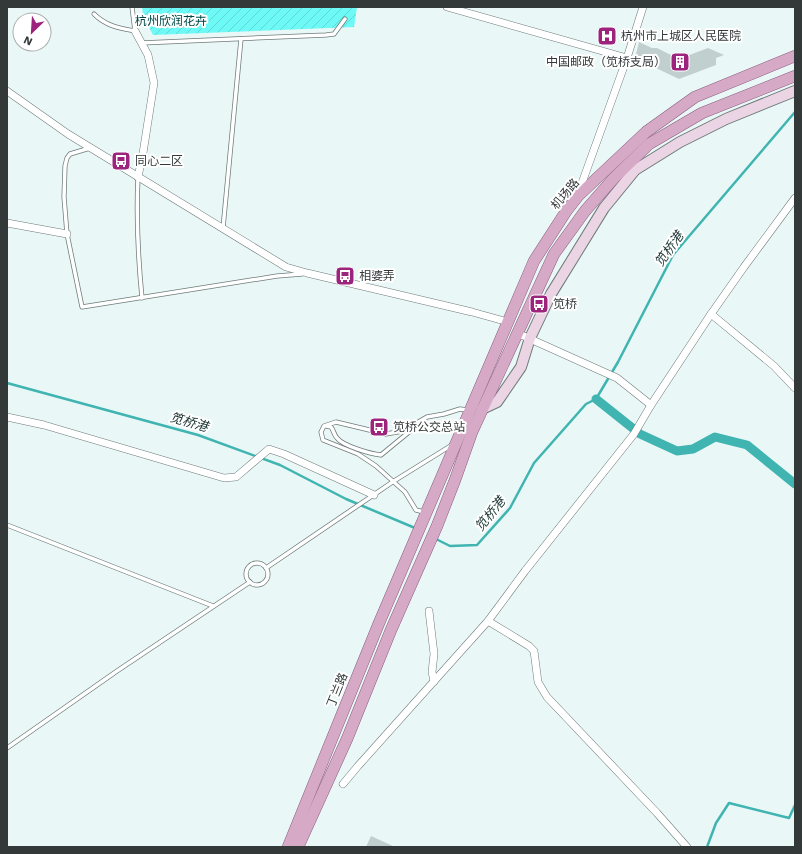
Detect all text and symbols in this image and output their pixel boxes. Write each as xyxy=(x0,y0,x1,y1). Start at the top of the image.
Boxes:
north arrow xyxy=(12,12,52,52)
park label: 杭州欣润花卉 xyxy=(135,14,207,28)
hospital icon: 杭州市上城区人民医院 xyxy=(596,25,618,47)
place label: 杭州市上城区人民医院 xyxy=(621,29,741,43)
text: N xyxy=(22,33,34,48)
building icon: 中国邮政（笕桥支局） xyxy=(669,51,691,73)
place label: 中国邮政（笕桥支局） xyxy=(546,55,666,69)
bus stop icon: 同心二区 xyxy=(110,150,132,172)
place label: 同心二区 xyxy=(135,154,183,168)
street label: 机场路 xyxy=(548,176,582,212)
water label: 笕桥港 xyxy=(652,227,687,269)
bus stop icon: 相婆弄 xyxy=(334,265,356,287)
place label: 相婆弄 xyxy=(359,269,395,283)
bus stop icon: 笕桥 xyxy=(528,293,550,315)
place label: 笕桥 xyxy=(553,297,577,311)
water label: 笕桥港 xyxy=(168,409,212,435)
bus stop icon: 笕桥公交总站 xyxy=(368,416,390,438)
place label: 笕桥公交总站 xyxy=(393,420,465,434)
water label: 笕桥港 xyxy=(472,493,509,534)
street label: 丁兰路 xyxy=(324,671,350,709)

